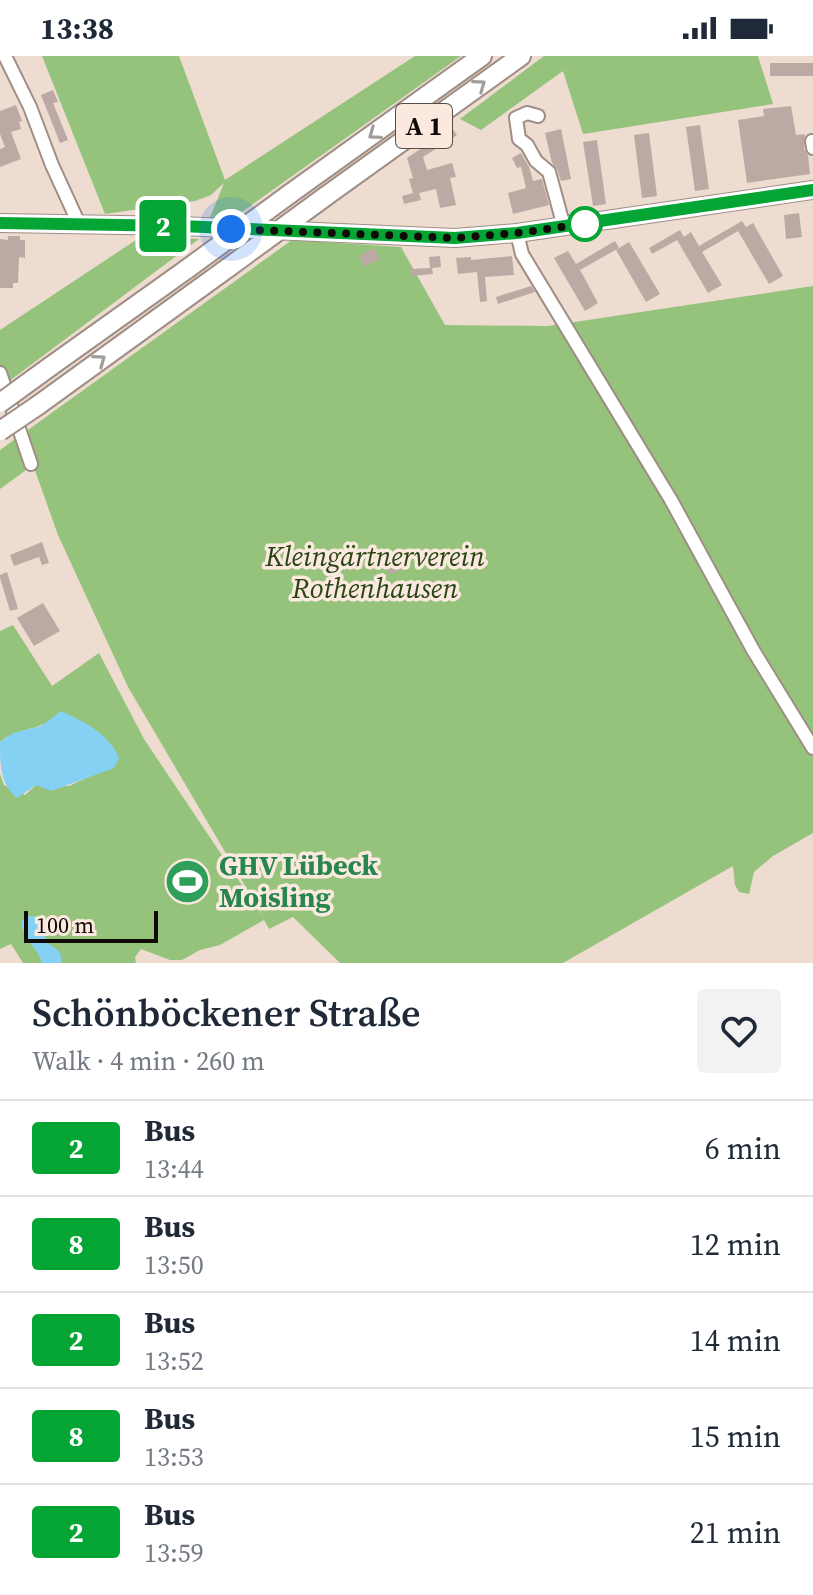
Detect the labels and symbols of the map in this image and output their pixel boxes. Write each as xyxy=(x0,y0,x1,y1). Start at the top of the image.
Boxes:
one-way arrow xyxy=(472,81,486,95)
road number: A 1 xyxy=(396,104,452,148)
one-way arrow xyxy=(368,124,382,139)
line badge: 2 xyxy=(137,200,189,252)
unlabelled marker xyxy=(568,207,602,241)
your location xyxy=(211,209,251,249)
one-way arrow xyxy=(91,355,105,370)
park label: Kleingärtnerverein Rothenhausen xyxy=(264,537,485,607)
place label: GHV Lübeck Moisling xyxy=(219,846,378,916)
sports icon: GHV Lübeck Moisling xyxy=(164,857,212,905)
scale bar xyxy=(24,907,158,943)

